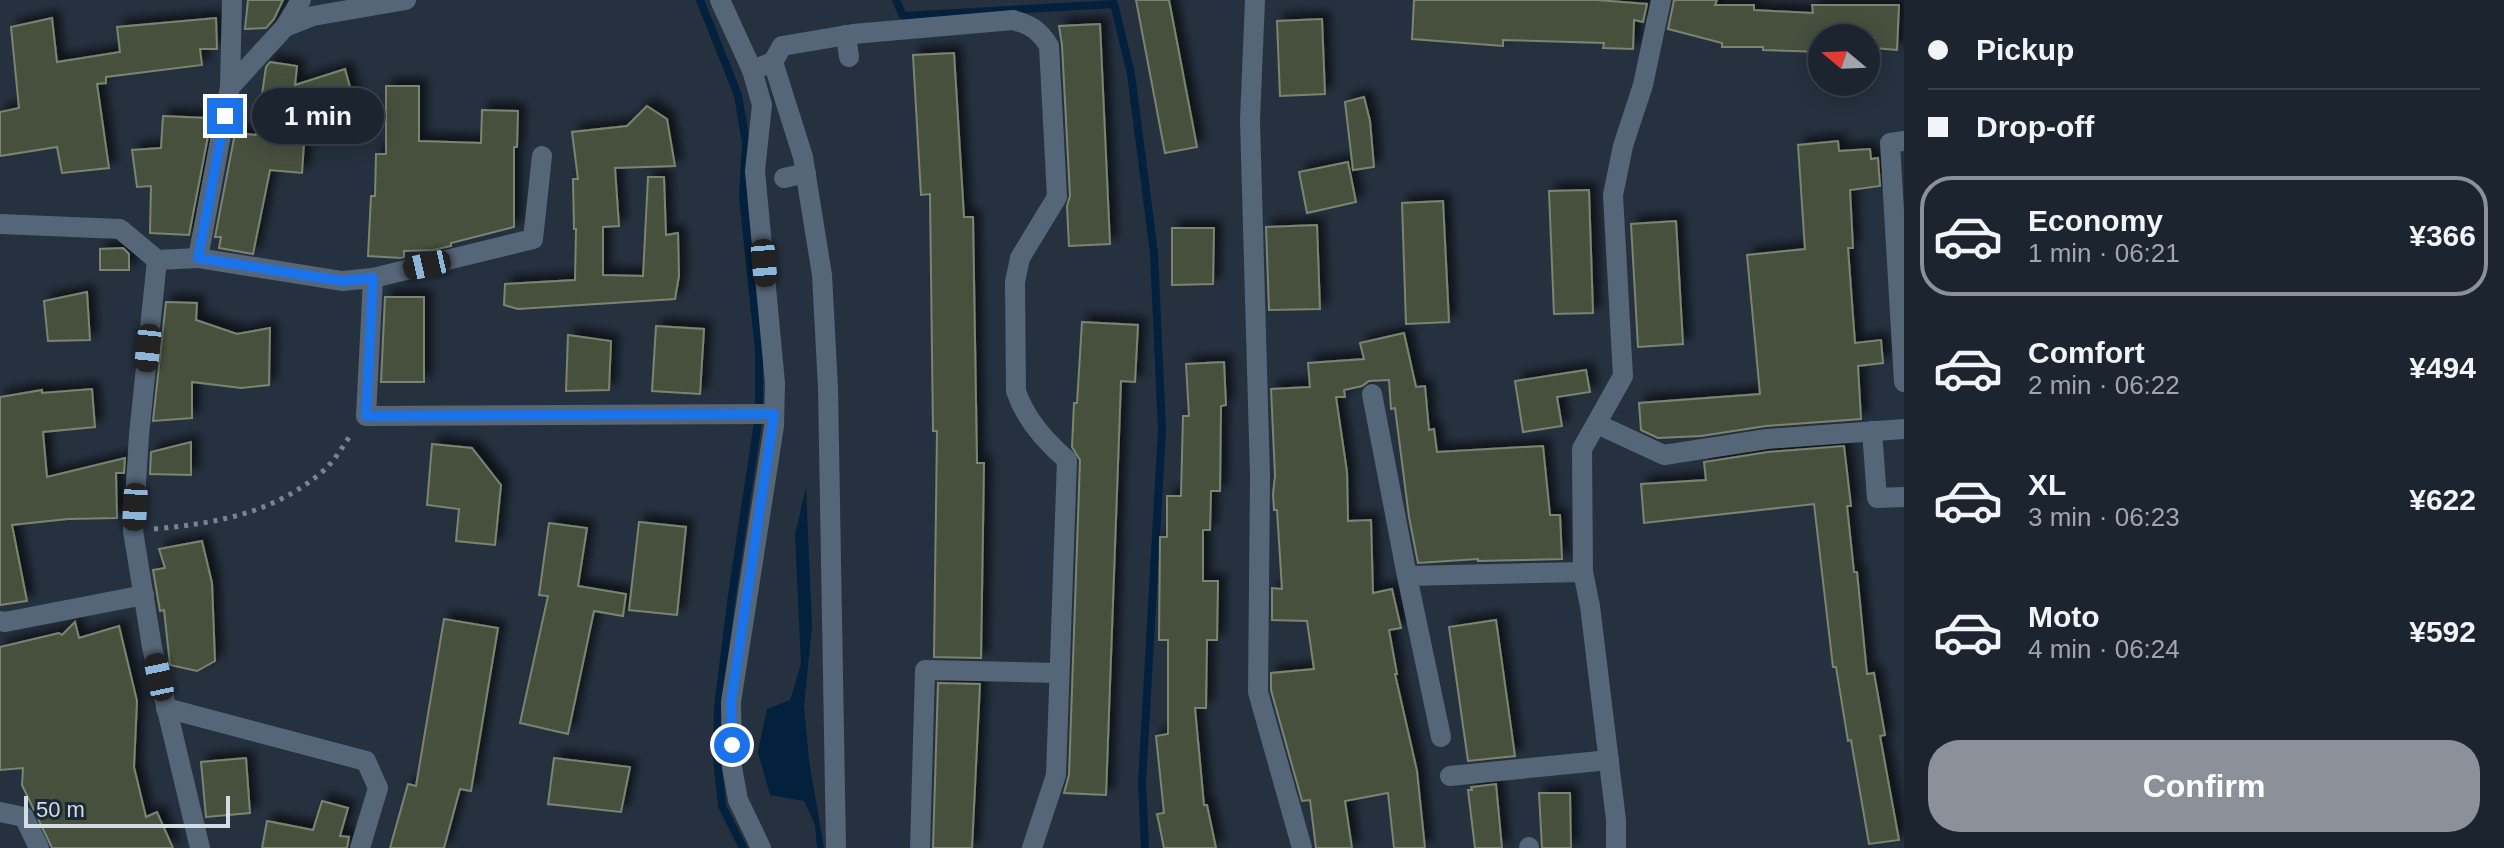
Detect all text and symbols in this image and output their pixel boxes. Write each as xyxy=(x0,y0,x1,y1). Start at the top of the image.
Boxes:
north arrow xyxy=(1808,24,1880,96)
map controls xyxy=(1808,24,1880,96)
text: Pickup xyxy=(1976,33,2074,66)
callout: 1 min xyxy=(253,88,385,144)
route end xyxy=(207,98,243,134)
text: 1 min xyxy=(284,101,352,131)
text: Drop-off xyxy=(1976,110,2094,143)
icon: car xyxy=(1932,200,2004,272)
text: Economy xyxy=(2028,204,2163,237)
text: ¥366 xyxy=(2409,219,2476,252)
car xyxy=(750,238,778,288)
text: 1 min · 06:21 xyxy=(2028,238,2180,268)
car xyxy=(401,248,453,282)
car xyxy=(134,323,162,373)
icon: car xyxy=(1932,332,2004,404)
text: Comfort xyxy=(2028,336,2145,369)
text: ¥494 xyxy=(2409,351,2476,384)
text: 2 min · 06:22 xyxy=(2028,370,2180,400)
icon: car xyxy=(1932,464,2004,536)
text: XL xyxy=(2028,468,2066,501)
car xyxy=(122,482,148,532)
text: ¥622 xyxy=(2409,483,2476,516)
text: 3 min · 06:23 xyxy=(2028,502,2180,532)
icon: car xyxy=(1932,596,2004,668)
text: Moto xyxy=(2028,600,2100,633)
text: ¥592 xyxy=(2409,615,2476,648)
text: 4 min · 06:24 xyxy=(2028,634,2180,664)
car xyxy=(142,651,176,703)
route start xyxy=(714,727,750,763)
button: Confirm xyxy=(1928,740,2480,832)
scale bar xyxy=(24,792,230,828)
text: 50 m xyxy=(36,797,85,822)

